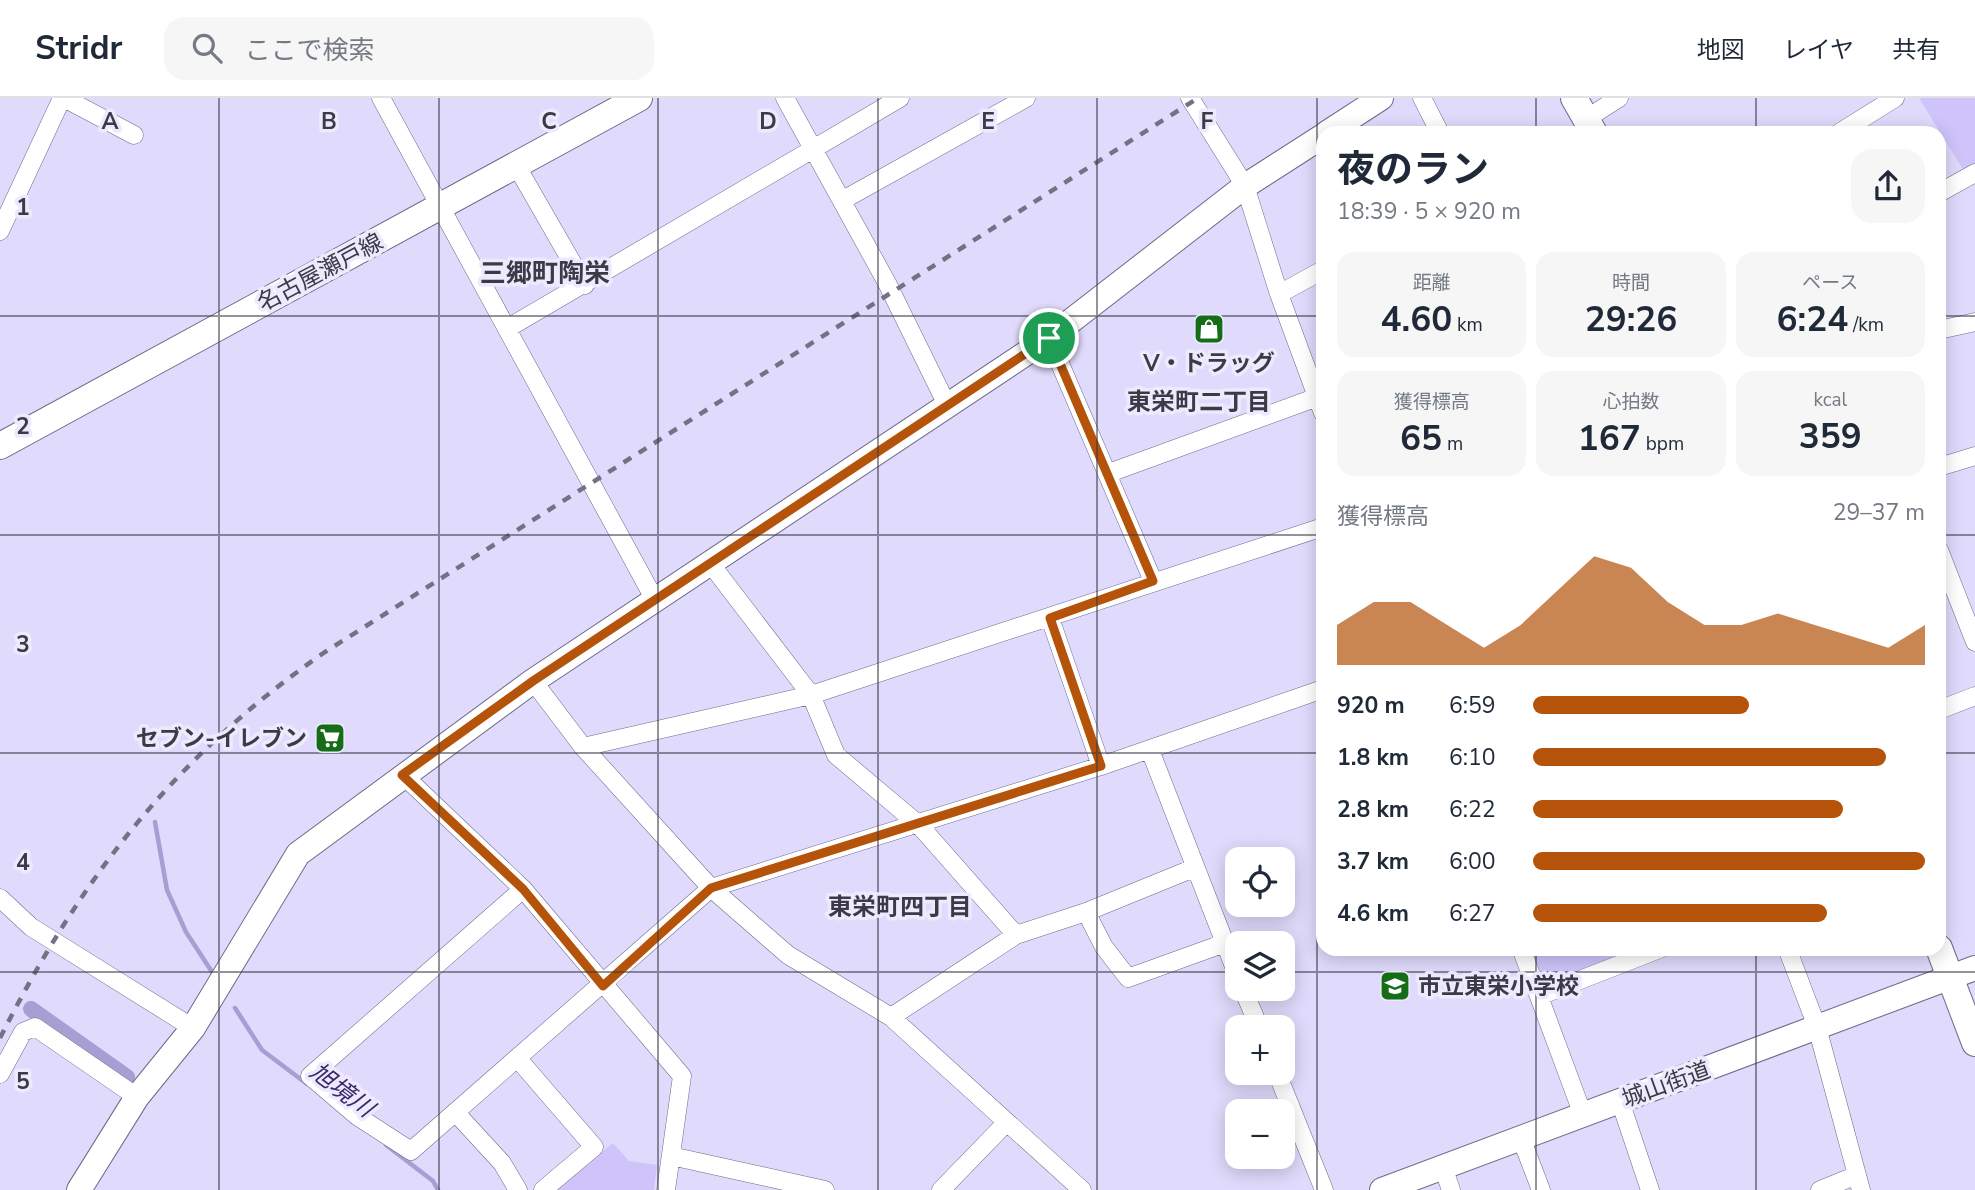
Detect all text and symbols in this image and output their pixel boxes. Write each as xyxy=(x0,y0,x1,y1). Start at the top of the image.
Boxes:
search box xyxy=(164,17,654,80)
text: Stridr xyxy=(35,26,122,71)
icon: search xyxy=(188,29,226,67)
text: ここで検索 xyxy=(244,33,374,68)
text: 地図 xyxy=(1697,34,1745,66)
text: レイヤ xyxy=(1783,34,1854,66)
text: 共有 xyxy=(1892,34,1940,66)
text: A xyxy=(101,106,119,137)
text: B xyxy=(321,106,337,137)
text: C xyxy=(541,106,557,137)
text: D xyxy=(759,106,777,137)
text: E xyxy=(981,106,995,137)
text: F xyxy=(1201,106,1214,137)
text: 夜のラン xyxy=(1337,144,1489,195)
button: share xyxy=(1851,149,1925,223)
text: 1 xyxy=(16,192,30,223)
text: 18:39 · 5 × 920 m xyxy=(1337,196,1521,227)
street label: 名古屋瀬戸線 xyxy=(252,226,388,319)
district label: 三郷町陶栄 xyxy=(480,256,610,291)
text: 距離 xyxy=(1413,270,1451,296)
text: 時間 xyxy=(1612,270,1650,296)
text: ペース xyxy=(1802,270,1858,296)
text: 4.60 xyxy=(1380,296,1452,343)
text: 29:26 xyxy=(1585,296,1677,343)
text: 6:24 xyxy=(1776,296,1848,343)
pin xyxy=(1019,308,1079,368)
shop icon: V・ドラッグ xyxy=(1192,312,1226,346)
text: km xyxy=(1452,312,1483,338)
text: /km xyxy=(1848,312,1884,338)
icon: arrive xyxy=(1030,319,1068,357)
place label: V・ドラッグ xyxy=(1142,348,1275,379)
district label: 東栄町二丁目 xyxy=(1127,386,1271,418)
text: kcal xyxy=(1813,387,1847,413)
text: 獲得標高 xyxy=(1394,389,1470,415)
text: 心拍数 xyxy=(1602,389,1660,415)
text: 2 xyxy=(16,411,30,442)
text: 359 xyxy=(1799,413,1862,460)
text: 65 xyxy=(1400,415,1442,462)
text: 167 xyxy=(1578,415,1641,462)
text: m xyxy=(1442,431,1463,457)
text: bpm xyxy=(1641,431,1684,457)
text: 29–37 m xyxy=(1833,497,1925,528)
text: 獲得標高 xyxy=(1337,501,1429,532)
text: 3 xyxy=(16,629,30,660)
text: 920 m xyxy=(1337,690,1405,721)
text: 6:59 xyxy=(1449,690,1496,721)
supermarket icon: セブン-イレブン xyxy=(313,721,347,755)
place label: セブン-イレブン xyxy=(136,723,307,754)
text: 1.8 km xyxy=(1337,742,1409,773)
text: 6:10 xyxy=(1449,742,1496,773)
text: 2.8 km xyxy=(1337,794,1409,825)
text: 6:22 xyxy=(1449,794,1496,825)
text: 3.7 km xyxy=(1337,846,1409,877)
text: 6:00 xyxy=(1449,846,1496,877)
text: 4 xyxy=(16,847,30,878)
map controls xyxy=(1225,847,1295,1169)
button: locate xyxy=(1225,847,1295,917)
district label: 東栄町四丁目 xyxy=(828,891,972,923)
text: 4.6 km xyxy=(1337,898,1409,929)
text: 6:27 xyxy=(1449,898,1496,929)
button: layers xyxy=(1225,931,1295,1001)
school or university icon: 市立東栄小学校 xyxy=(1378,969,1412,1003)
place label: 市立東栄小学校 xyxy=(1418,971,1579,1002)
button: + xyxy=(1225,1015,1295,1085)
street label: 城山街道 xyxy=(1618,1054,1715,1115)
water label: 旭境川 xyxy=(304,1056,383,1126)
text: 5 xyxy=(16,1066,30,1097)
button: − xyxy=(1225,1099,1295,1169)

